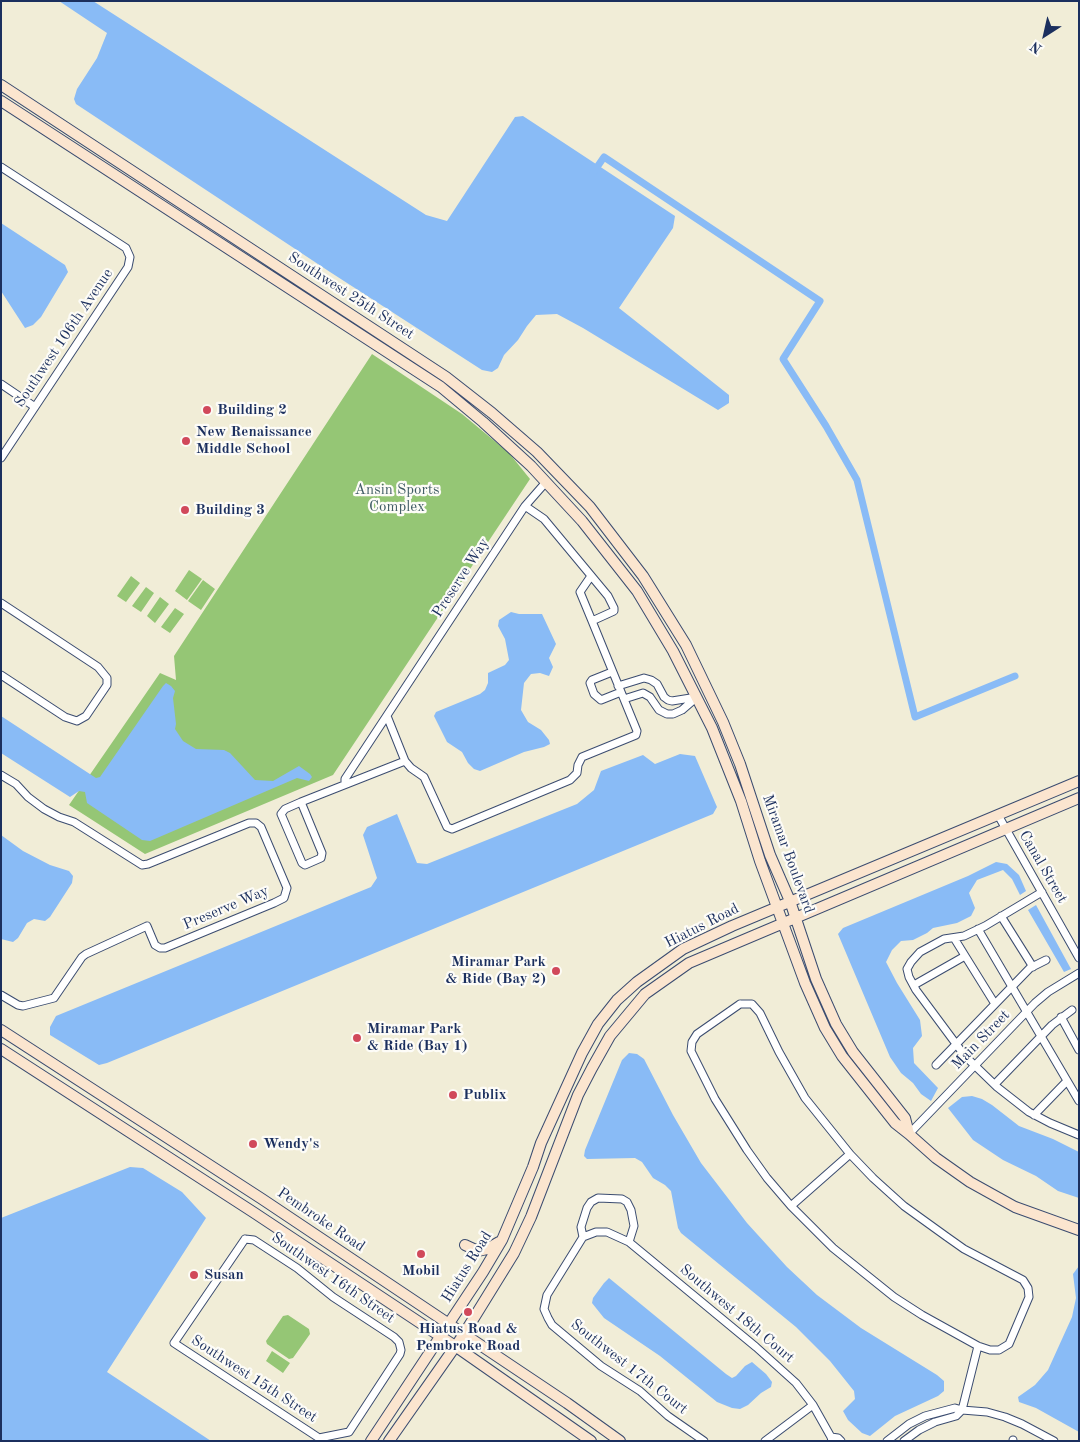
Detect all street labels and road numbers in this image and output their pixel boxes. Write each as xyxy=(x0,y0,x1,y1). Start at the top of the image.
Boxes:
street label: Southwest 25th Street xyxy=(285,249,417,343)
street label: Southwest 106th Avenue xyxy=(11,265,117,411)
street label: Preserve Way xyxy=(429,535,493,621)
street label: Miramar Boulevard xyxy=(758,792,818,916)
street label: Canal Street xyxy=(1015,827,1071,907)
street label: Preserve Way xyxy=(181,882,271,934)
street label: Hiatus Road xyxy=(662,900,742,952)
street label: Main Street xyxy=(948,1006,1014,1074)
street label: Pembroke Road xyxy=(274,1184,368,1256)
street label: Hiatus Road xyxy=(438,1228,496,1306)
street label: Southwest 16th Street xyxy=(268,1229,398,1327)
street label: Southwest 18th Court xyxy=(676,1261,798,1367)
street label: Southwest 17th Court xyxy=(567,1316,691,1418)
street label: Southwest 15th Street xyxy=(188,1332,320,1426)

